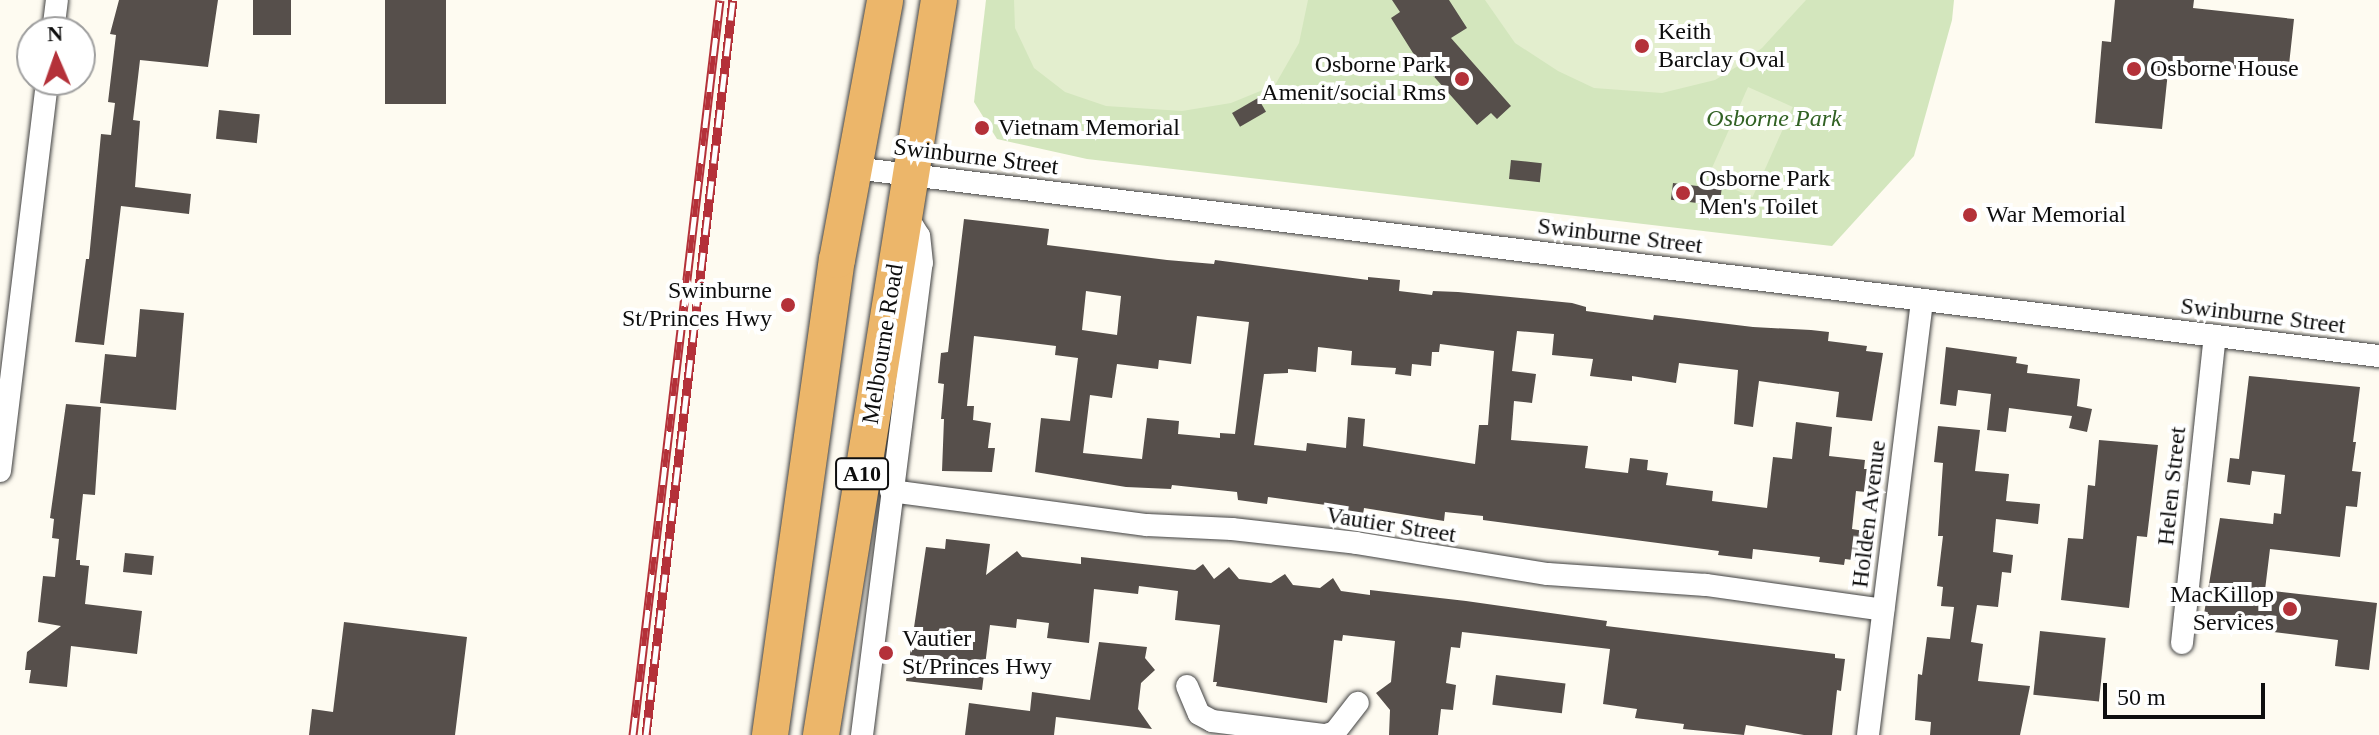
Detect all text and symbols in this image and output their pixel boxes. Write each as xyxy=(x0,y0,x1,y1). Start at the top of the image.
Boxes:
north arrow xyxy=(16,16,96,96)
place label: Keith Barclay Oval xyxy=(1658,18,1785,74)
text: N xyxy=(47,21,64,46)
marker: Keith Barclay Oval xyxy=(1633,37,1651,55)
place label: Osborne Park Amenit/social Rms xyxy=(1261,51,1446,107)
place label: Osborne House xyxy=(2150,55,2299,83)
marker: Osborne House xyxy=(2125,60,2143,78)
marker: Osborne Park Amenit/social Rms xyxy=(1453,70,1471,88)
park label: Osborne Park xyxy=(1706,105,1842,133)
place label: Vietnam Memorial xyxy=(998,114,1180,142)
marker: Vietnam Memorial xyxy=(973,119,991,137)
street label: Swinburne Street xyxy=(892,133,1060,181)
place label: Osborne Park Men's Toilet xyxy=(1699,165,1830,221)
marker: Osborne Park Men's Toilet xyxy=(1674,184,1692,202)
place label: War Memorial xyxy=(1986,201,2126,229)
marker: War Memorial xyxy=(1961,206,1979,224)
street label: Swinburne Street xyxy=(1536,212,1704,260)
street label: Melbourne Road xyxy=(856,262,910,426)
place label: Swinburne St/Princes Hwy xyxy=(622,277,772,333)
street label: Swinburne Street xyxy=(2179,292,2347,340)
marker: Swinburne St/Princes Hwy xyxy=(779,296,797,314)
street label: Helen Street xyxy=(2151,425,2193,547)
street label: Holden Avenue xyxy=(1846,438,1892,590)
road number: A10 xyxy=(834,456,890,492)
street label: Vautier Street xyxy=(1324,501,1458,549)
place label: MacKillop Services xyxy=(2170,581,2274,637)
marker: MacKillop Services xyxy=(2281,600,2299,618)
place label: Vautier St/Princes Hwy xyxy=(902,625,1052,681)
marker: Vautier St/Princes Hwy xyxy=(877,644,895,662)
scale bar xyxy=(2107,667,2269,717)
text: 50 m xyxy=(2117,684,2166,710)

